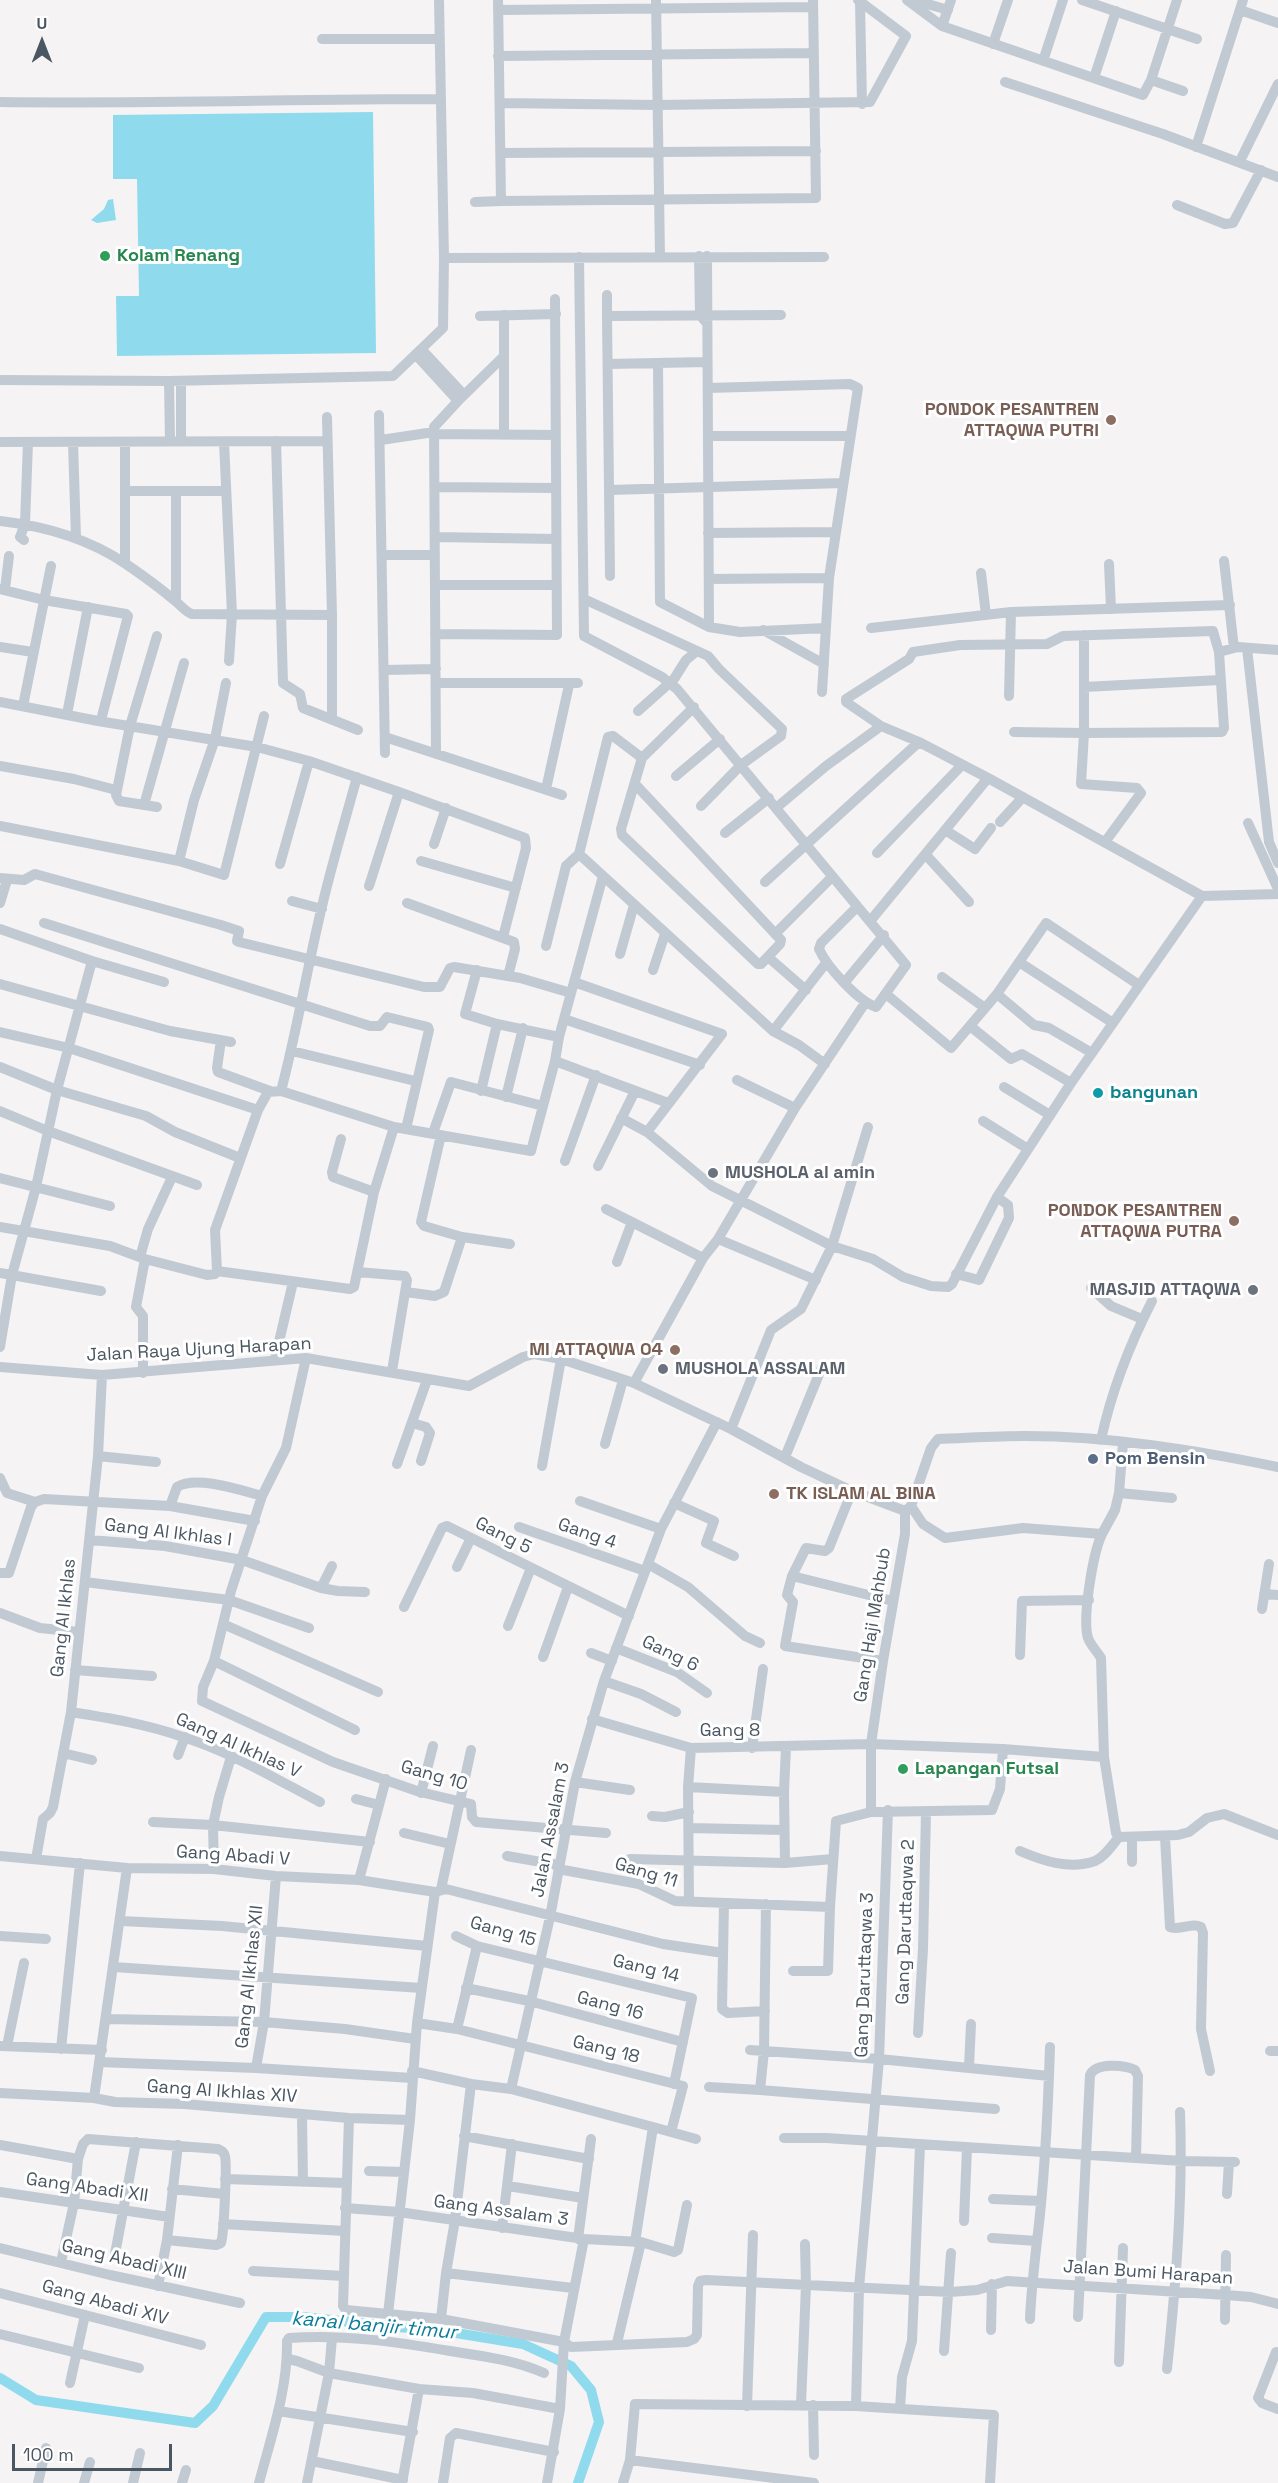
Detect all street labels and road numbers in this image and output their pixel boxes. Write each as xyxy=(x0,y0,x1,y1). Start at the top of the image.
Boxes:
street label: Jalan Raya Ujung Harapan xyxy=(86,1333,312,1367)
street label: Gang 5 xyxy=(471,1513,535,1559)
street label: Gang Al Ikhlas I xyxy=(103,1514,233,1552)
street label: Gang 4 xyxy=(555,1514,619,1554)
street label: Gang Haji Mahbub xyxy=(850,1546,896,1704)
street label: Gang Al Ikhlas xyxy=(47,1558,81,1678)
street label: Gang 6 xyxy=(638,1631,702,1677)
street label: Gang Al Ikhlas V xyxy=(172,1709,304,1783)
street label: Gang 8 xyxy=(700,1720,760,1742)
street label: Gang 10 xyxy=(398,1756,470,1796)
street label: Jalan Assalam 3 xyxy=(527,1761,575,1899)
street label: Gang Daruttaqwa 2 xyxy=(892,1839,920,2005)
street label: Gang Abadi V xyxy=(175,1841,291,1871)
street label: Gang 11 xyxy=(612,1853,680,1893)
street label: Gang Daruttaqwa 3 xyxy=(851,1892,879,2058)
street label: Gang Al Ikhlas XII xyxy=(232,1904,268,2050)
street label: Gang 15 xyxy=(467,1912,539,1952)
street label: Gang 14 xyxy=(610,1950,682,1988)
street label: Gang 16 xyxy=(574,1987,646,2025)
street label: Gang 18 xyxy=(570,2031,642,2069)
street label: Gang Al Ikhlas XIV xyxy=(146,2076,298,2108)
street label: Gang Abadi XII xyxy=(24,2169,150,2207)
street label: Gang Assalam 3 xyxy=(432,2191,570,2231)
street label: Gang Abadi XIII xyxy=(59,2235,189,2285)
street label: Jalan Bumi Harapan xyxy=(1062,2256,1234,2290)
street label: Gang Abadi XIV xyxy=(39,2276,171,2330)

